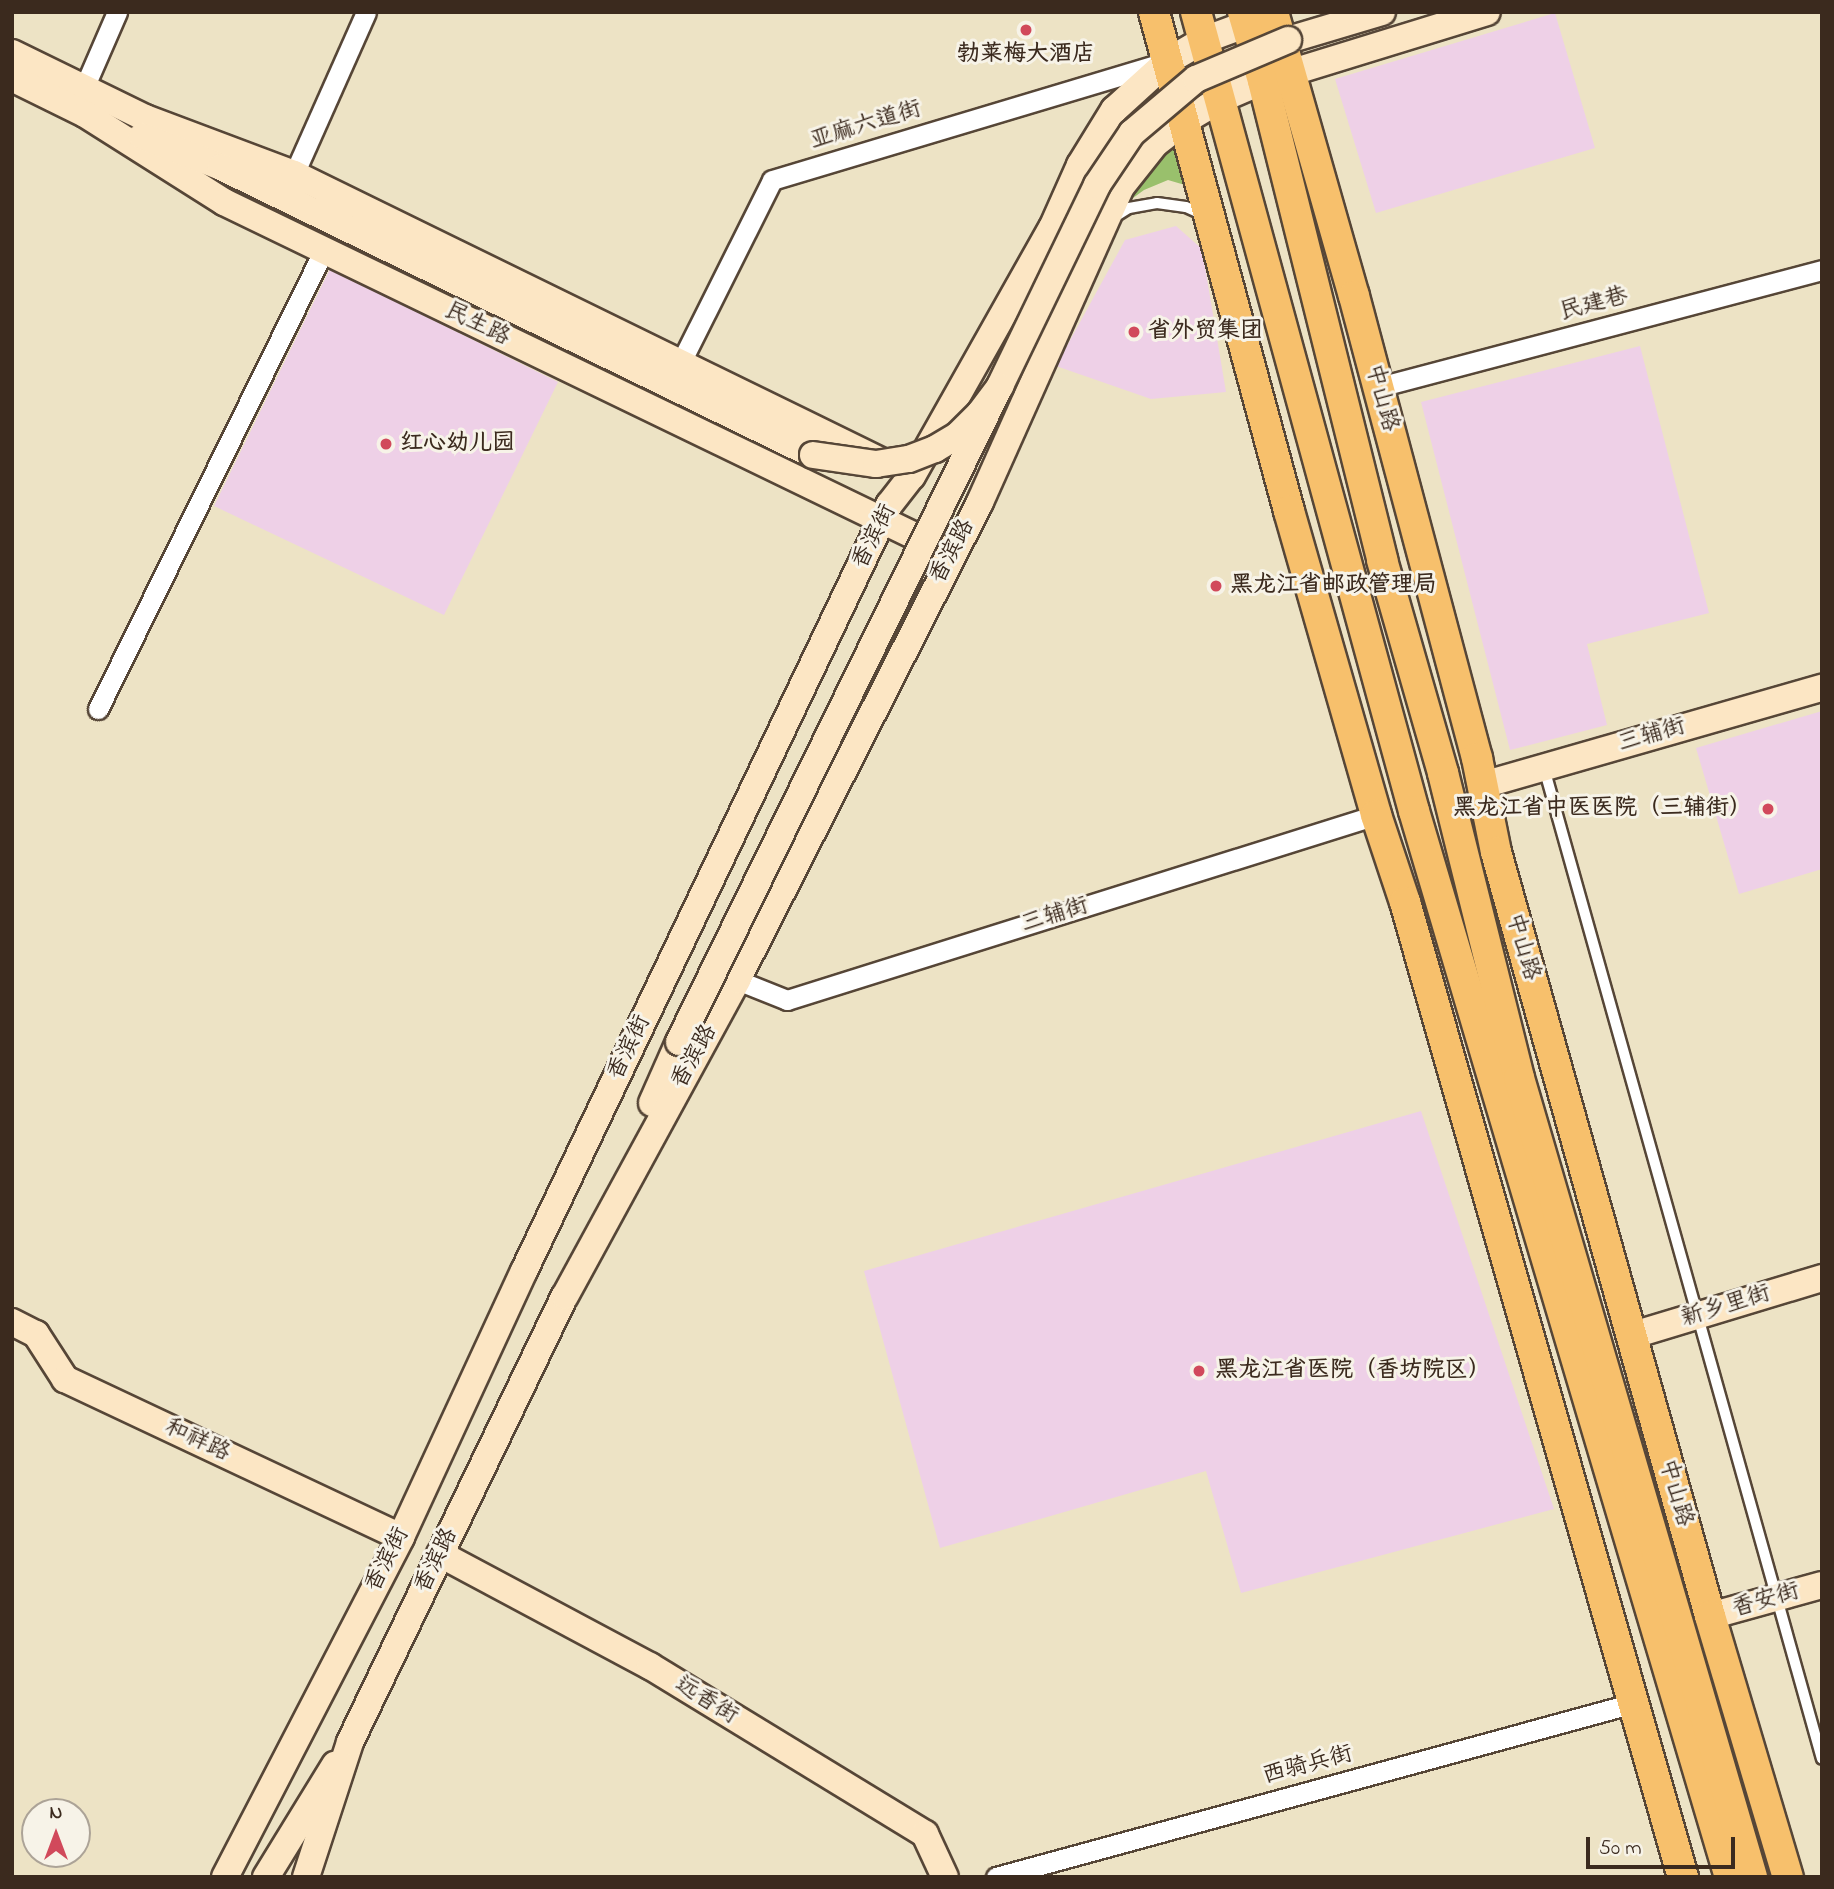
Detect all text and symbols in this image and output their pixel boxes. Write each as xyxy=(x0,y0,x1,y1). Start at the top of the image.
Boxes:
marker: 勃莱梅大酒店 xyxy=(1018,22,1034,38)
place label: 勃莱梅大酒店 xyxy=(957,41,1095,69)
street label: 亚麻六道街 xyxy=(807,96,925,156)
street label: 民建巷 xyxy=(1557,283,1631,327)
street label: 民生路 xyxy=(440,297,514,353)
place label: 省外贸集团 xyxy=(1148,318,1263,346)
marker: 省外贸集团 xyxy=(1126,324,1142,340)
street label: 中山路 xyxy=(1359,361,1403,435)
place label: 红心幼儿园 xyxy=(400,430,515,458)
marker: 红心幼儿园 xyxy=(378,436,394,452)
street label: 香滨街 xyxy=(847,500,903,574)
street label: 香滨路 xyxy=(925,515,981,589)
place label: 黑龙江省邮政管理局 xyxy=(1230,572,1437,600)
marker: 黑龙江省邮政管理局 xyxy=(1208,578,1224,594)
street label: 三辅街 xyxy=(1615,713,1689,759)
place label: 黑龙江省中医医院（三辅街） xyxy=(1453,795,1752,823)
marker: 黑龙江省中医医院（三辅街） xyxy=(1758,799,1778,819)
street label: 三辅街 xyxy=(1018,893,1092,939)
street label: 中山路 xyxy=(1499,910,1545,984)
street label: 香滨街 xyxy=(602,1011,658,1085)
street label: 香滨路 xyxy=(666,1020,724,1094)
street label: 新乡里街 xyxy=(1678,1280,1774,1334)
place label: 黑龙江省医院（香坊院区） xyxy=(1215,1357,1491,1385)
marker: 黑龙江省医院（香坊院区） xyxy=(1189,1361,1209,1381)
street label: 和祥路 xyxy=(160,1414,234,1468)
street label: 中山路 xyxy=(1652,1456,1698,1530)
street label: 香滨街 xyxy=(360,1523,416,1597)
street label: 香滨路 xyxy=(409,1524,465,1598)
street label: 香安街 xyxy=(1729,1578,1803,1624)
street label: 远香街 xyxy=(669,1671,743,1731)
street label: 西骑兵街 xyxy=(1260,1741,1356,1791)
north arrow xyxy=(21,1798,91,1868)
text: N xyxy=(50,1800,62,1827)
scale bar xyxy=(1589,1822,1738,1866)
text: 50 m xyxy=(1599,1834,1642,1864)

